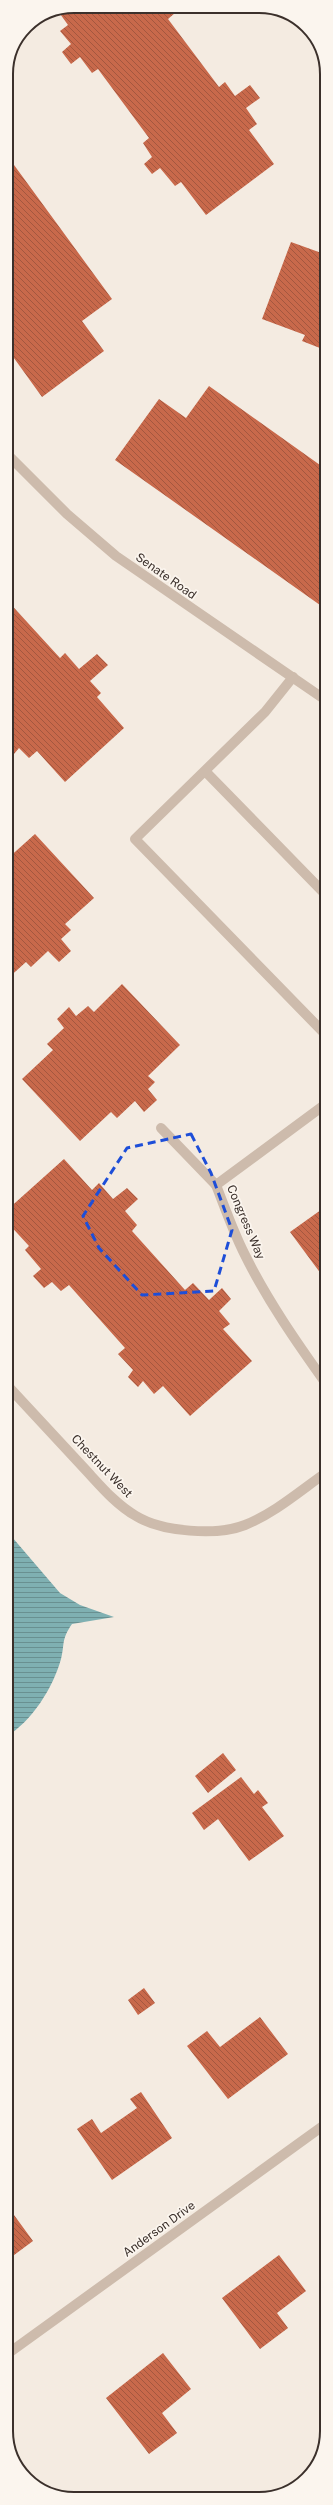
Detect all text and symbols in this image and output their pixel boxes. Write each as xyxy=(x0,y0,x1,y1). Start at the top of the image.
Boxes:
street label: Senate Road xyxy=(133,550,199,602)
street label: Congress Way xyxy=(224,1183,268,1262)
street label: Chestnut West xyxy=(68,1432,136,1501)
street label: Anderson Drive xyxy=(120,2198,198,2260)

